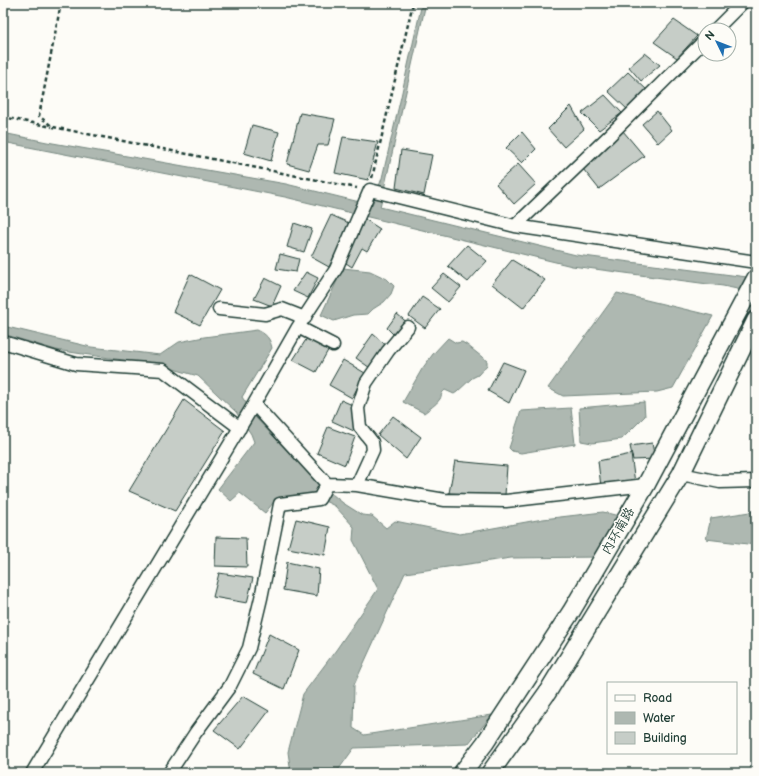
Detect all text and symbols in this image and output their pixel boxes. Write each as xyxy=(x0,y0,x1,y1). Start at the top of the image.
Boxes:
north arrow xyxy=(697,22,737,62)
text: N xyxy=(702,28,718,43)
street label: 内环南路 xyxy=(598,504,638,558)
legend xyxy=(607,682,737,754)
text: Road xyxy=(643,691,672,706)
text: Water xyxy=(643,711,675,726)
text: Building xyxy=(643,731,687,746)

